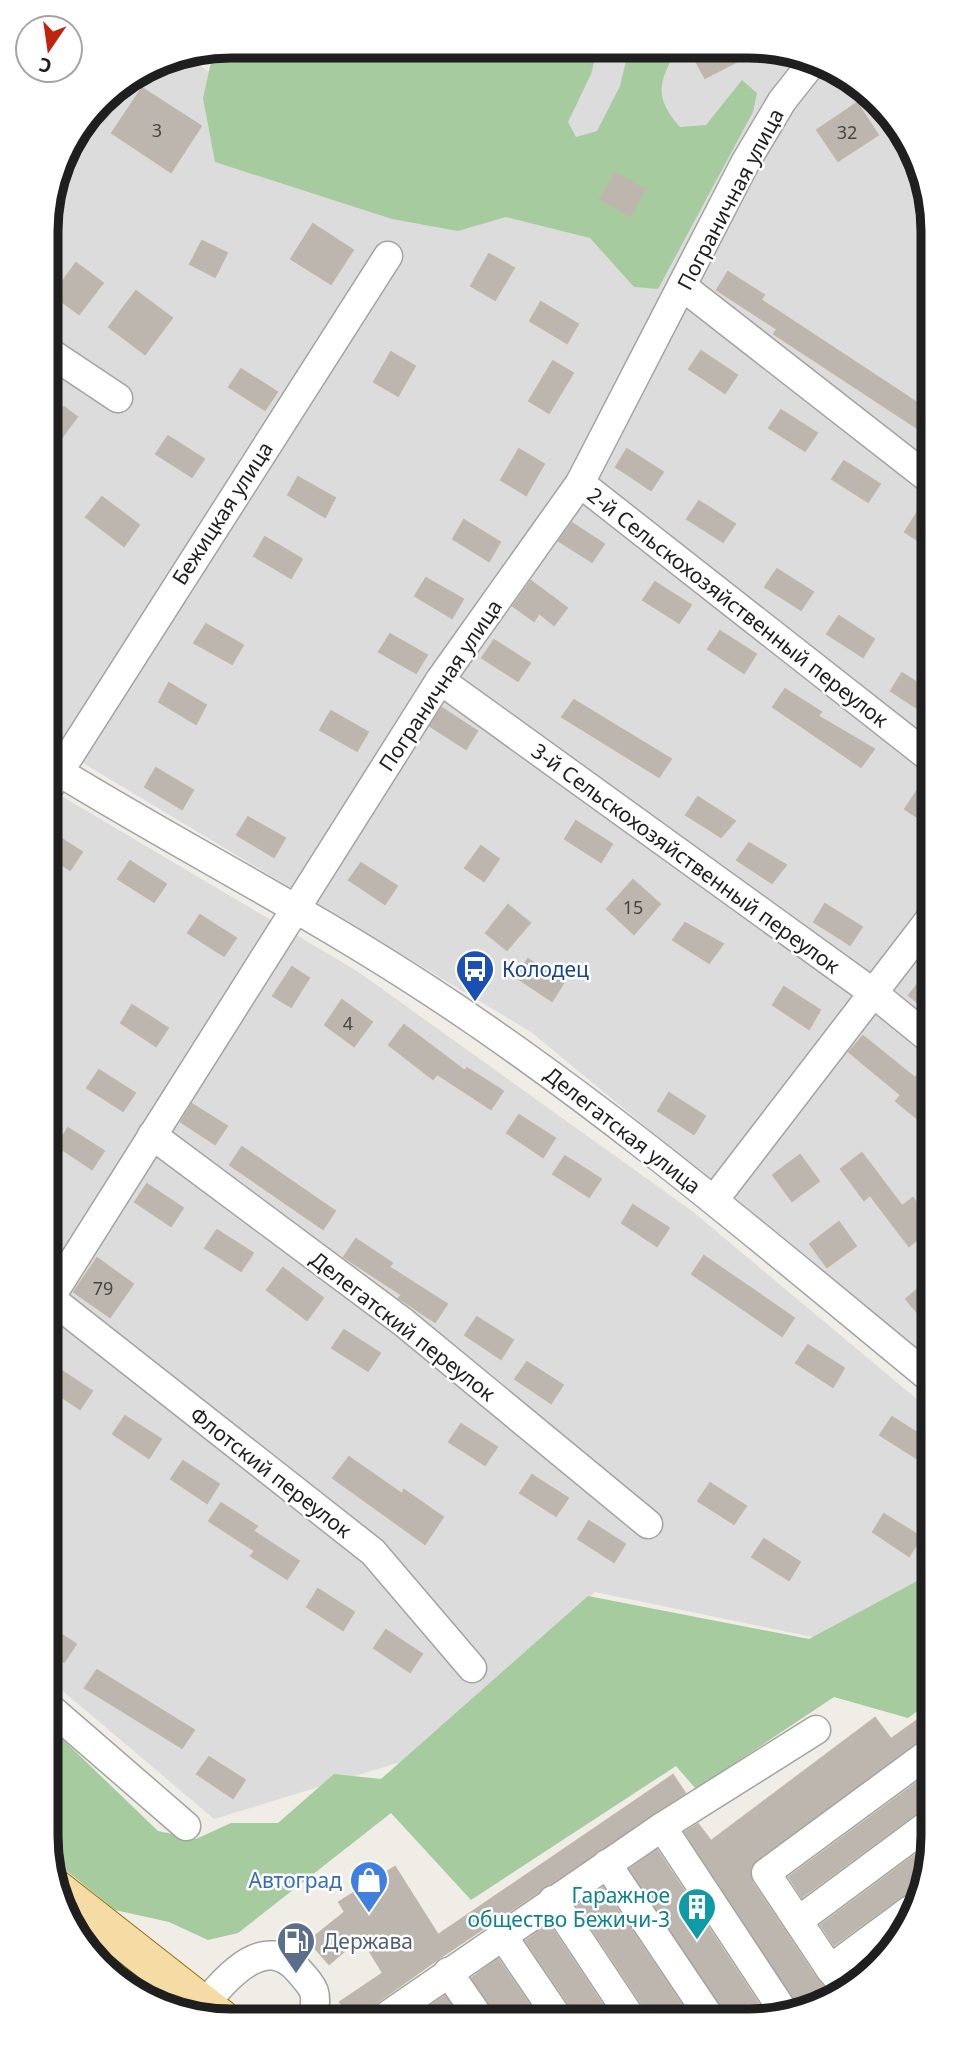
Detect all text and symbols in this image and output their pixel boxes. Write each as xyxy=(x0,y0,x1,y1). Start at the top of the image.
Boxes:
north arrow xyxy=(14,14,84,84)
text: С xyxy=(36,52,54,80)
street label: Пограничная улица xyxy=(670,103,790,295)
house number: 3 xyxy=(152,118,162,142)
house number: 32 xyxy=(837,120,857,144)
street label: Бежицкая улица xyxy=(165,436,279,590)
street label: 2-й Сельскохозяйственный переулок xyxy=(582,481,894,733)
street label: Пограничная улица xyxy=(372,594,508,776)
street label: 3-й Сельскохозяйственный переулок xyxy=(526,737,846,979)
house number: 15 xyxy=(623,895,643,919)
bus stop icon: Колодец xyxy=(454,948,496,1003)
place label: Колодец xyxy=(502,955,589,983)
house number: 4 xyxy=(343,1011,353,1035)
street label: Делегатская улица xyxy=(539,1060,707,1200)
street label: Делегатский переулок xyxy=(305,1245,501,1407)
house number: 79 xyxy=(93,1276,113,1300)
street label: Флотский переулок xyxy=(185,1400,357,1544)
shop icon: Автоград xyxy=(348,1859,390,1914)
place label: Автоград xyxy=(249,1866,342,1894)
place label: Гаражное общество Бежичи-3 xyxy=(467,1881,670,1933)
building icon: Гаражное общество Бежичи-3 xyxy=(676,1886,718,1941)
fuel station icon: Держава xyxy=(275,1920,317,1975)
place label: Держава xyxy=(323,1927,413,1955)

